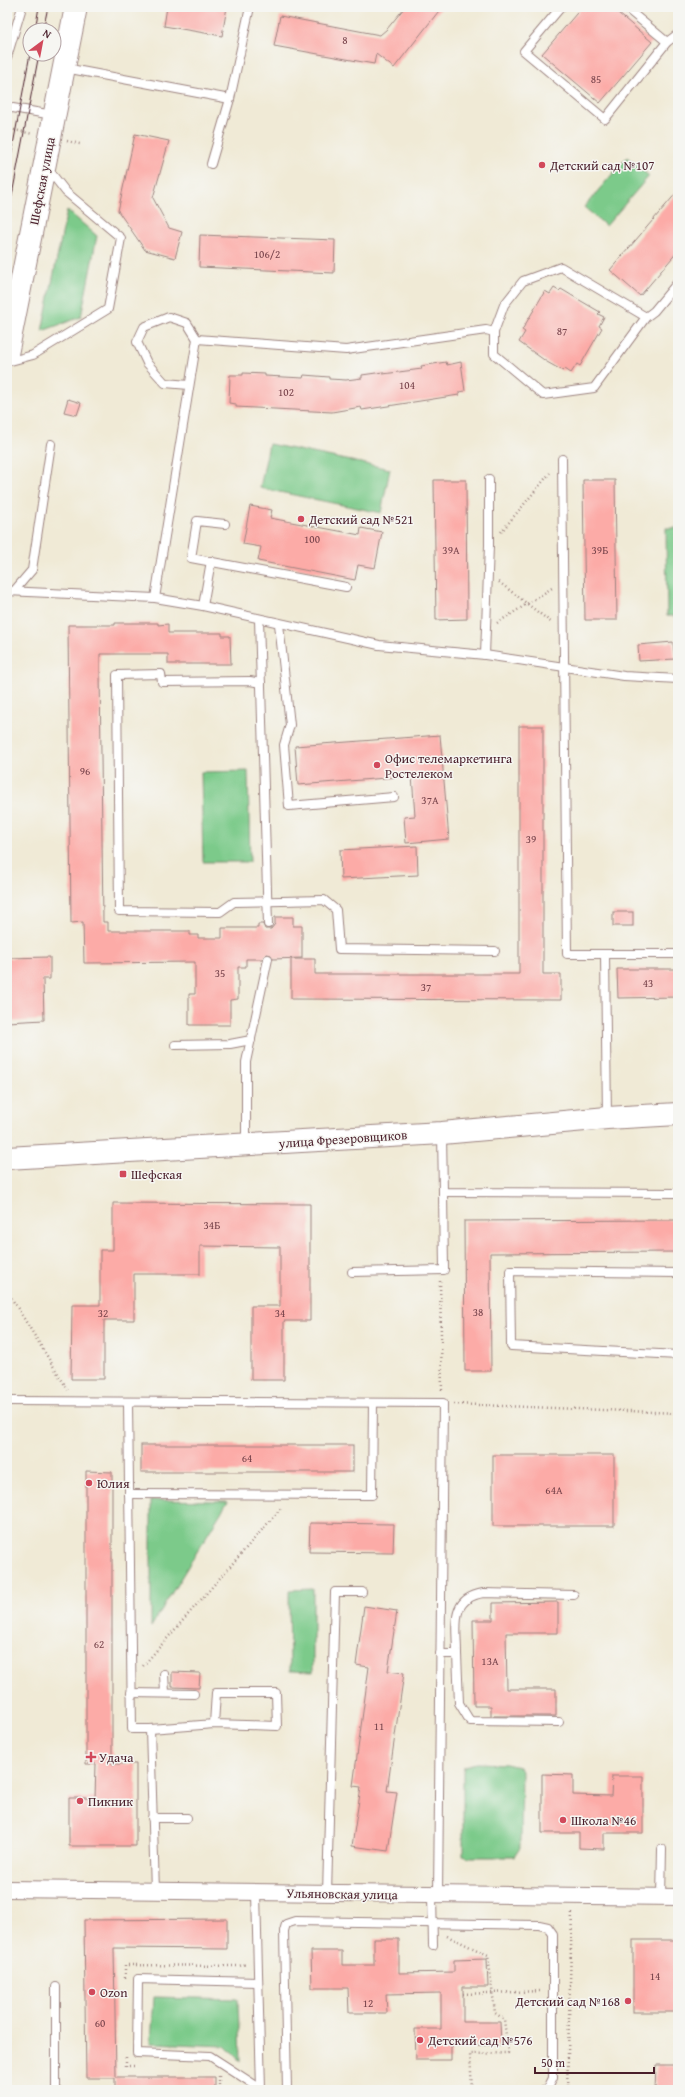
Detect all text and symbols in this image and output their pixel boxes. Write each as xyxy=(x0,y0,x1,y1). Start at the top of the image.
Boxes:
north arrow xyxy=(22,22,62,62)
text: N xyxy=(40,25,55,43)
house number: 8 xyxy=(342,32,348,48)
house number: 85 xyxy=(591,71,601,87)
street label: Шефская улица xyxy=(24,135,60,226)
place label: Детский сад №107 xyxy=(549,156,655,175)
marker: Детский сад №107 xyxy=(537,160,547,170)
house number: 106/2 xyxy=(254,246,280,262)
house number: 87 xyxy=(557,323,567,339)
house number: 104 xyxy=(399,377,415,393)
house number: 102 xyxy=(278,384,294,400)
place label: Детский сад №521 xyxy=(308,510,414,529)
marker: Детский сад №521 xyxy=(296,514,306,524)
house number: 100 xyxy=(304,531,320,547)
house number: 39А xyxy=(442,542,460,558)
house number: 39Б xyxy=(592,542,608,558)
place label: Офис телемаркетинга Ростелеком xyxy=(385,749,513,783)
marker: Офис телемаркетинга Ростелеком xyxy=(372,760,382,770)
house number: 96 xyxy=(80,763,90,779)
house number: 37А xyxy=(421,792,439,808)
house number: 39 xyxy=(526,831,536,847)
house number: 35 xyxy=(215,965,225,981)
house number: 43 xyxy=(643,975,653,991)
house number: 37 xyxy=(421,979,431,995)
street label: улица Фрезеровщиков xyxy=(277,1125,408,1153)
place label: Шефская xyxy=(131,1165,182,1184)
marker: Шефская xyxy=(118,1169,128,1179)
house number: 34Б xyxy=(204,1217,220,1233)
house number: 38 xyxy=(473,1304,483,1320)
house number: 32 xyxy=(98,1305,108,1321)
house number: 34 xyxy=(275,1305,285,1321)
house number: 64 xyxy=(242,1450,252,1466)
place label: Юлия xyxy=(97,1474,130,1493)
marker: Юлия xyxy=(84,1478,94,1488)
house number: 64А xyxy=(545,1482,563,1498)
house number: 62 xyxy=(94,1636,104,1652)
house number: 13А xyxy=(481,1653,499,1669)
house number: 11 xyxy=(374,1718,384,1734)
place label: Удача xyxy=(99,1748,134,1767)
marker: Удача xyxy=(86,1752,96,1762)
place label: Пикник xyxy=(88,1792,133,1811)
marker: Пикник xyxy=(75,1796,85,1806)
place label: Школа №46 xyxy=(571,1811,636,1830)
marker: Школа №46 xyxy=(558,1815,568,1825)
street label: Ульяновская улица xyxy=(286,1884,399,1904)
house number: 14 xyxy=(650,1968,660,1984)
place label: Ozon xyxy=(100,1983,128,2002)
marker: Ozon xyxy=(87,1987,97,1997)
place label: Детский сад №168 xyxy=(514,1992,620,2011)
house number: 12 xyxy=(363,1995,373,2011)
marker: Детский сад №168 xyxy=(623,1996,633,2006)
house number: 60 xyxy=(95,2015,105,2031)
place label: Детский сад №576 xyxy=(427,2031,533,2050)
marker: Детский сад №576 xyxy=(415,2035,425,2045)
scale bar xyxy=(535,2049,654,2075)
text: 50 m xyxy=(541,2054,565,2071)

